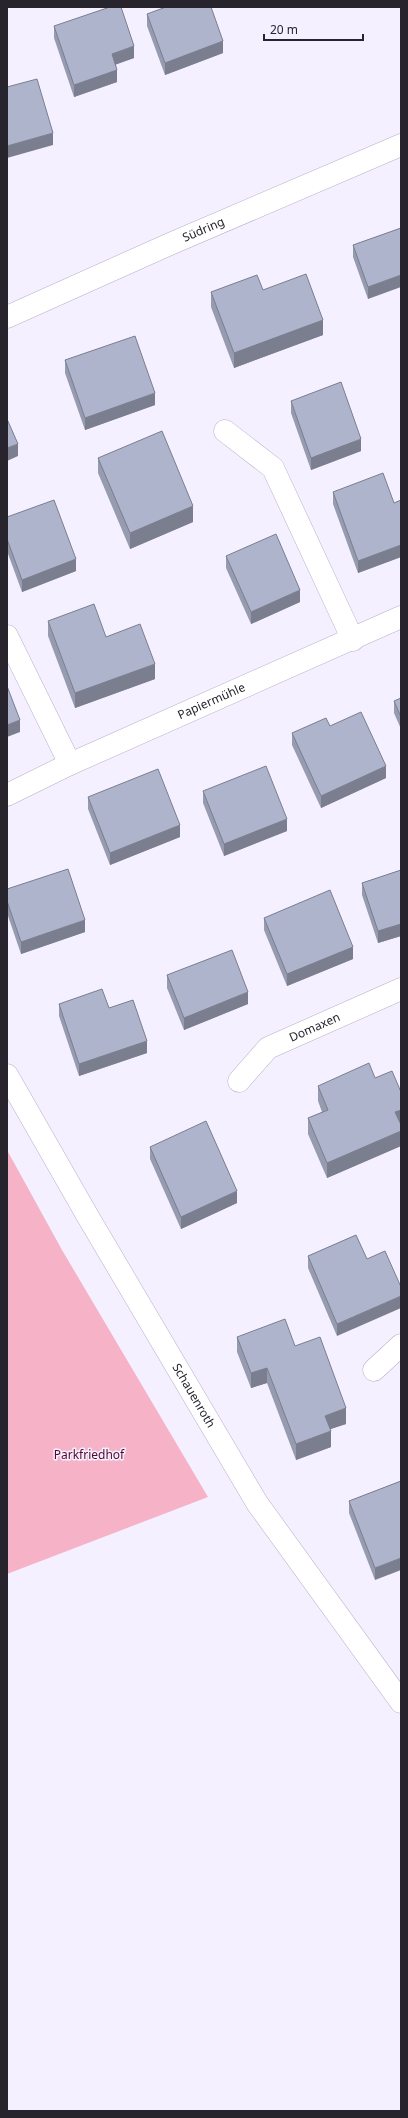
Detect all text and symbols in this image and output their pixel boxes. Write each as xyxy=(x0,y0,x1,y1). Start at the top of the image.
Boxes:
scale bar xyxy=(264,16,363,42)
text: 20 m xyxy=(270,21,298,38)
street label: Südring xyxy=(180,213,227,246)
street label: Papiermühle xyxy=(175,678,248,723)
street label: Domaxen xyxy=(286,1008,343,1046)
street label: Schauenroth xyxy=(168,1360,220,1431)
park label: Parkfriedhof xyxy=(54,1446,125,1463)

